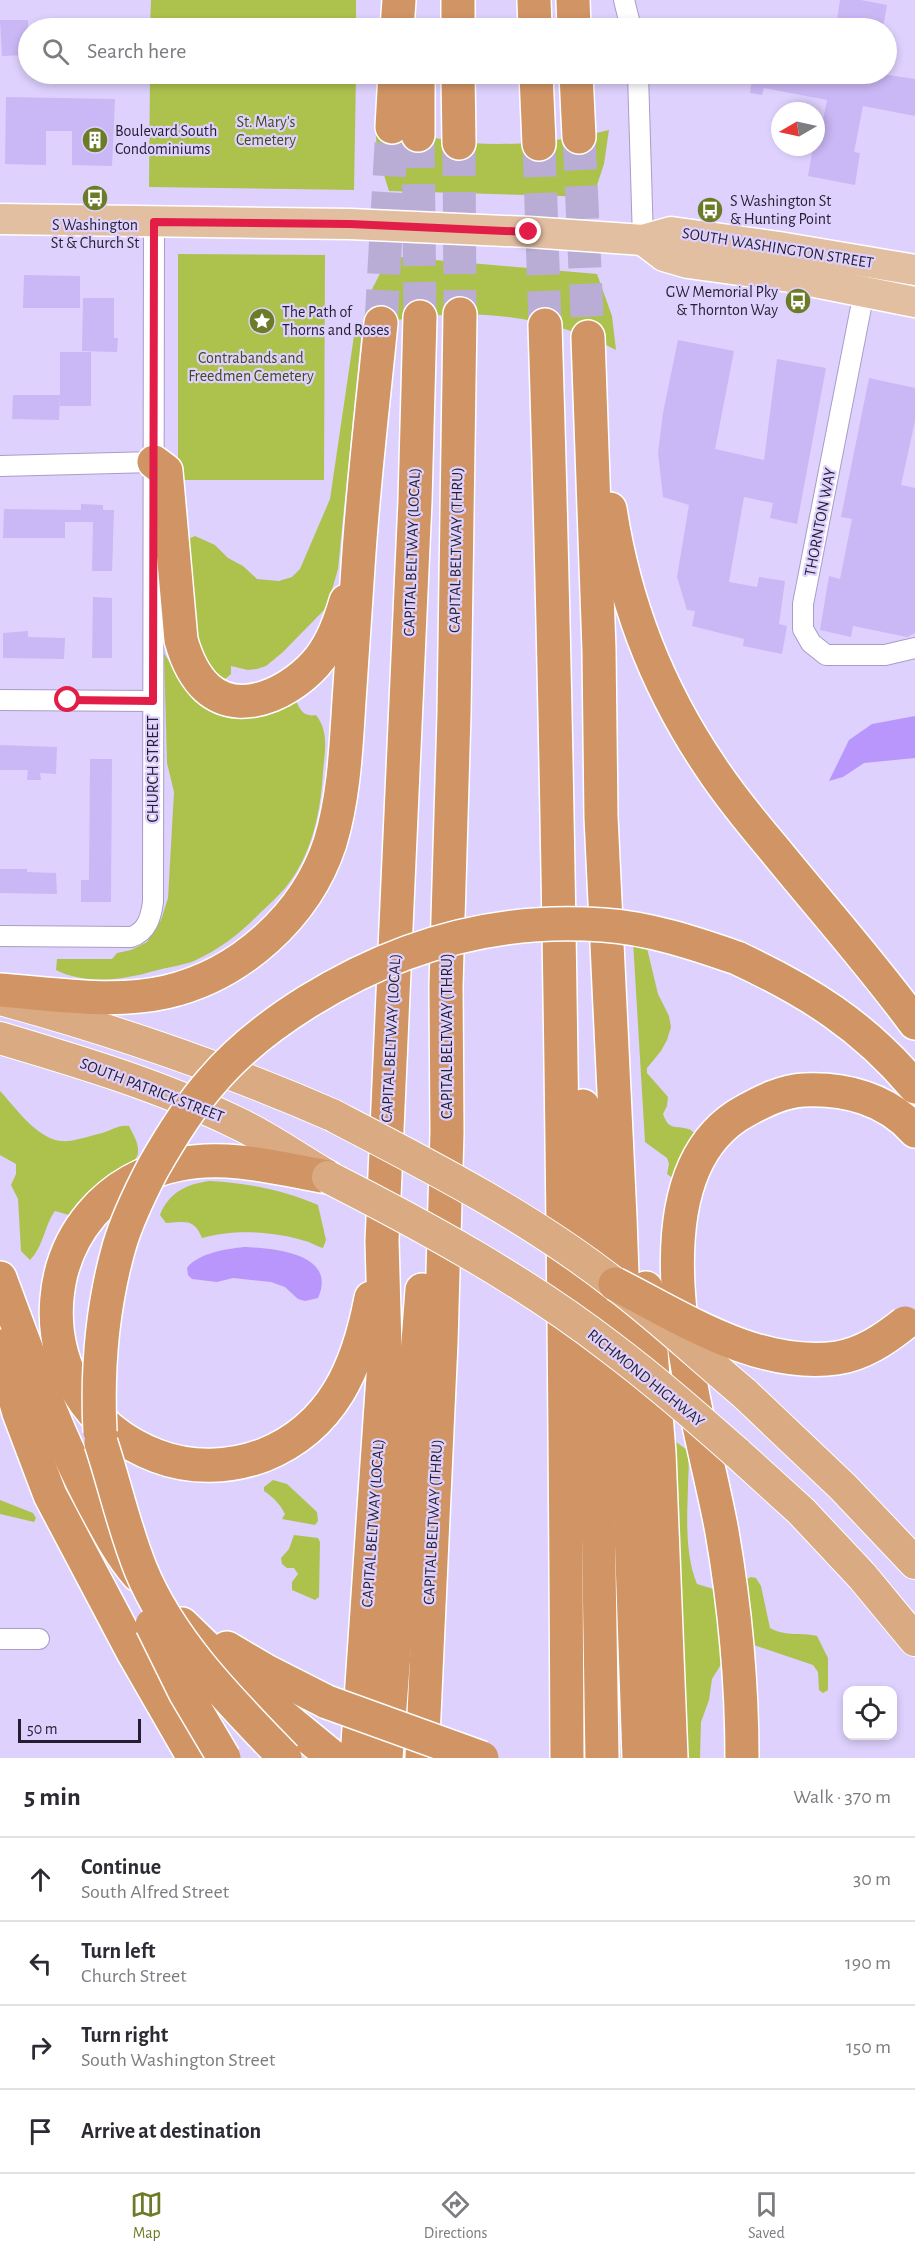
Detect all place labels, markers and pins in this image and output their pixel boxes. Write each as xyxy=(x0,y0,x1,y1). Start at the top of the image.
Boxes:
place label: Boulevard South Condominiums xyxy=(115,123,217,157)
building icon: Boulevard South Condominiums xyxy=(80,125,110,155)
bus stop icon: S Washington St & Church St xyxy=(80,183,110,213)
place label: S Washington St & Hunting Point xyxy=(730,193,831,227)
bus stop icon: S Washington St & Hunting Point xyxy=(695,195,725,225)
place label: S Washington St & Church St xyxy=(51,217,139,251)
place label: GW Memorial Pky & Thornton Way xyxy=(666,284,778,319)
bus stop icon: GW Memorial Pky & Thornton Way xyxy=(783,286,813,316)
place label: The Path of Thorns and Roses xyxy=(282,304,390,338)
place icon: The Path of Thorns and Roses xyxy=(247,306,277,336)

